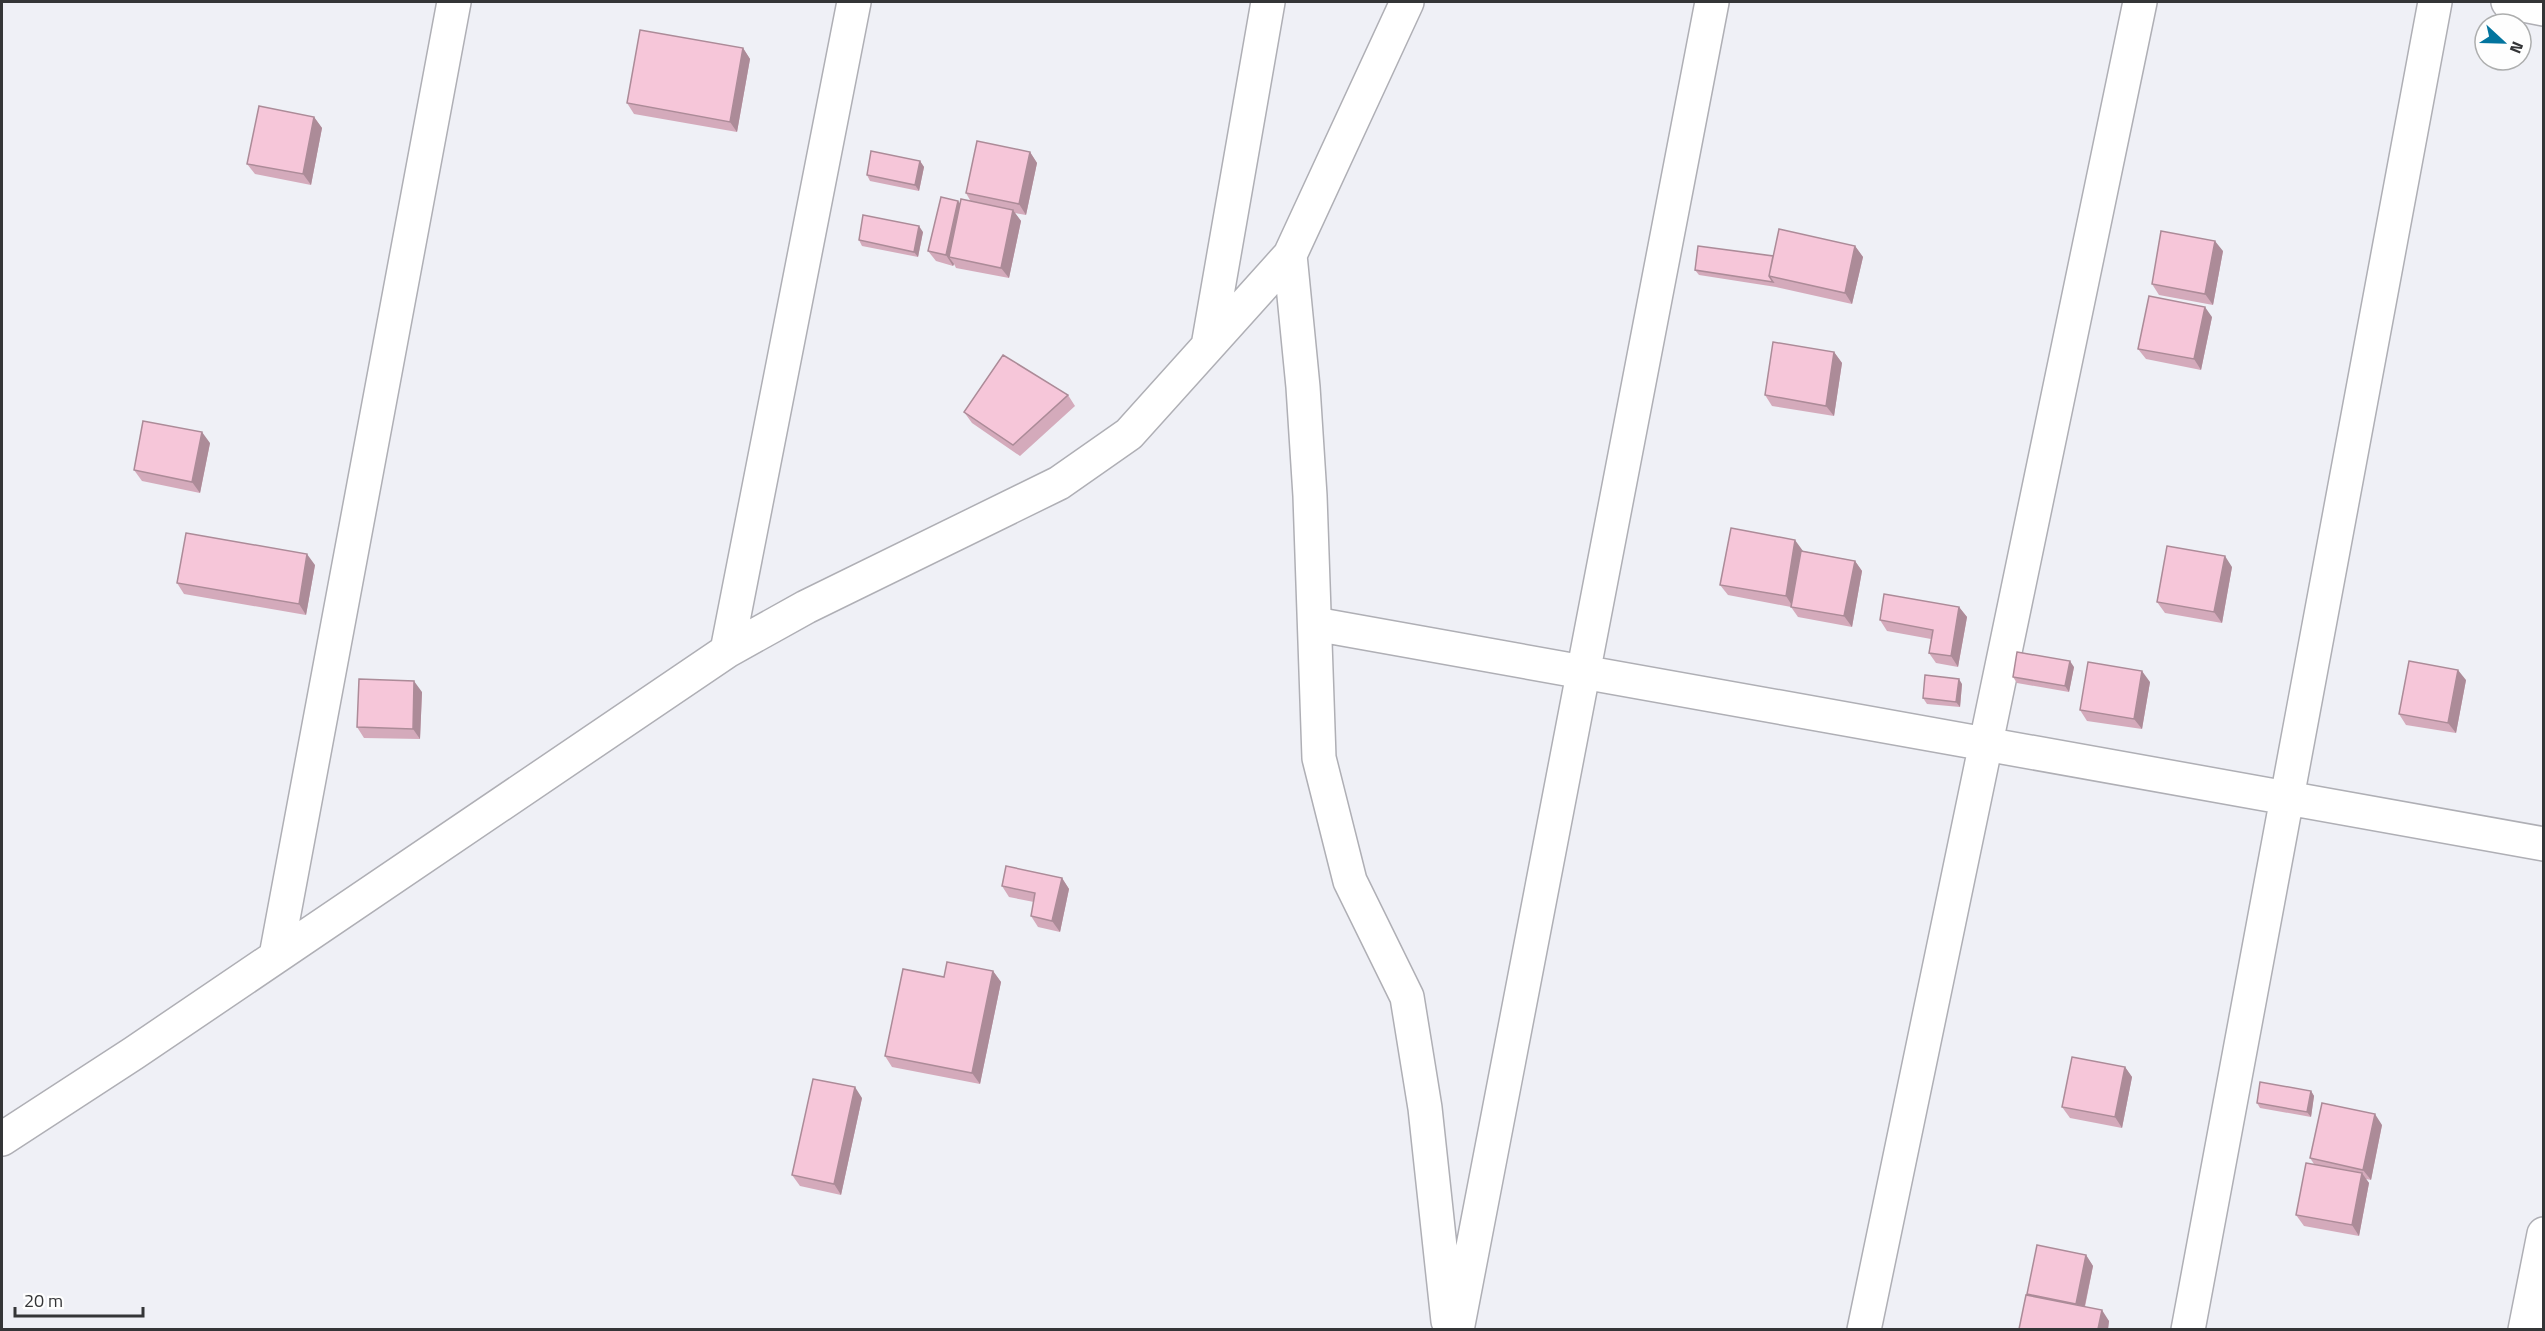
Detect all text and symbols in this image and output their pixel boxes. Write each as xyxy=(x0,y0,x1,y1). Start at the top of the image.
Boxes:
north arrow xyxy=(2473,12,2533,72)
text: N xyxy=(2504,38,2530,57)
scale bar xyxy=(15,1280,142,1318)
text: 20 m xyxy=(24,1287,63,1314)

